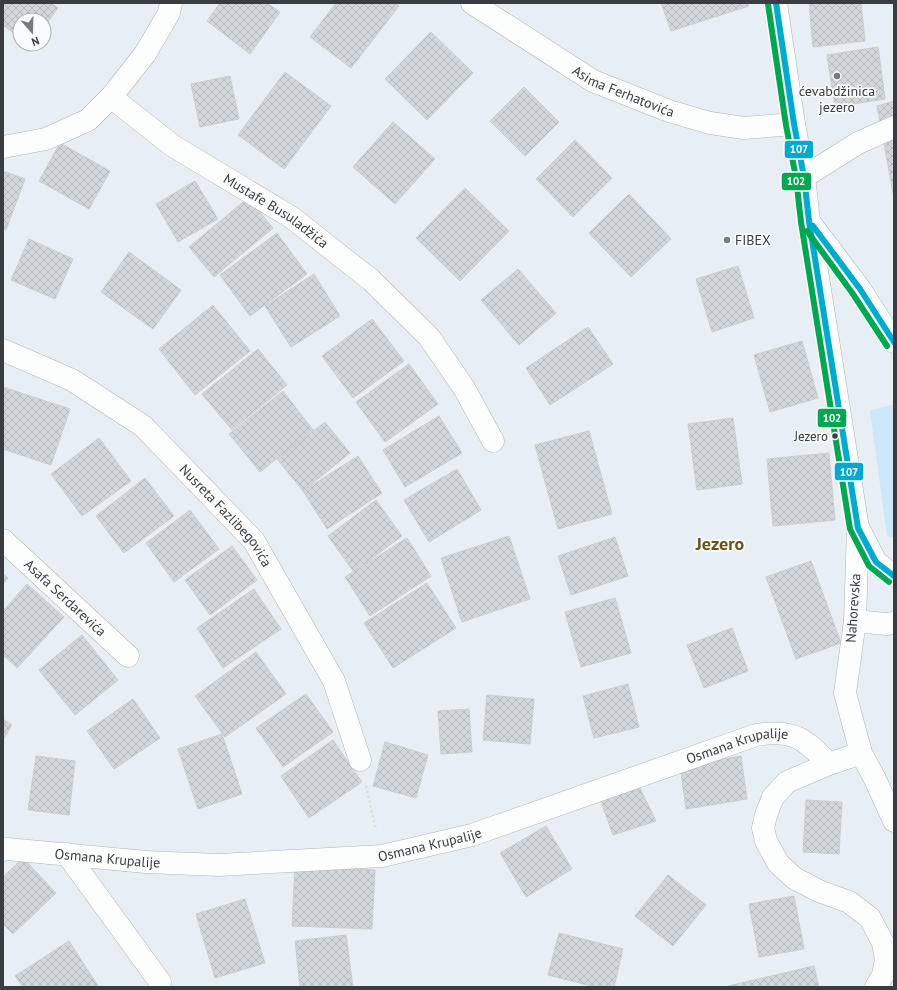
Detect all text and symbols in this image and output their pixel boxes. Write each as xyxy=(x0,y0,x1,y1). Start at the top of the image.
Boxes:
north arrow xyxy=(12,12,52,52)
text: N xyxy=(30,34,41,49)
street label: Asima Ferhatovića xyxy=(569,61,676,121)
marker: ćevabdžinica jezero xyxy=(832,71,842,81)
place label: ćevabdžinica jezero xyxy=(799,82,875,116)
line badge: 107 xyxy=(784,140,814,159)
text: 107 xyxy=(790,142,808,156)
street label: Mustafe Busuladžića xyxy=(220,169,332,252)
line badge: 102 xyxy=(781,172,812,191)
text: 102 xyxy=(787,174,805,188)
place label: FIBEX xyxy=(735,231,771,249)
marker: FIBEX xyxy=(722,235,732,245)
line badge: 102 xyxy=(817,408,847,428)
text: 102 xyxy=(823,411,841,425)
place label: Jezero xyxy=(793,428,828,445)
marker: Jezero xyxy=(830,431,840,441)
street label: Nusreta Fazlibegovića xyxy=(176,460,276,570)
line badge: 107 xyxy=(834,462,864,481)
text: 107 xyxy=(840,465,858,479)
district label: Jezero xyxy=(695,532,744,555)
street label: Asafa Serdarevića xyxy=(21,555,110,640)
street label: Nahorevska xyxy=(842,573,864,643)
street label: Osmana Krupalije xyxy=(684,724,790,768)
street label: Osmana Krupalije xyxy=(376,823,484,866)
street label: Osmana Krupalije xyxy=(54,845,161,872)

